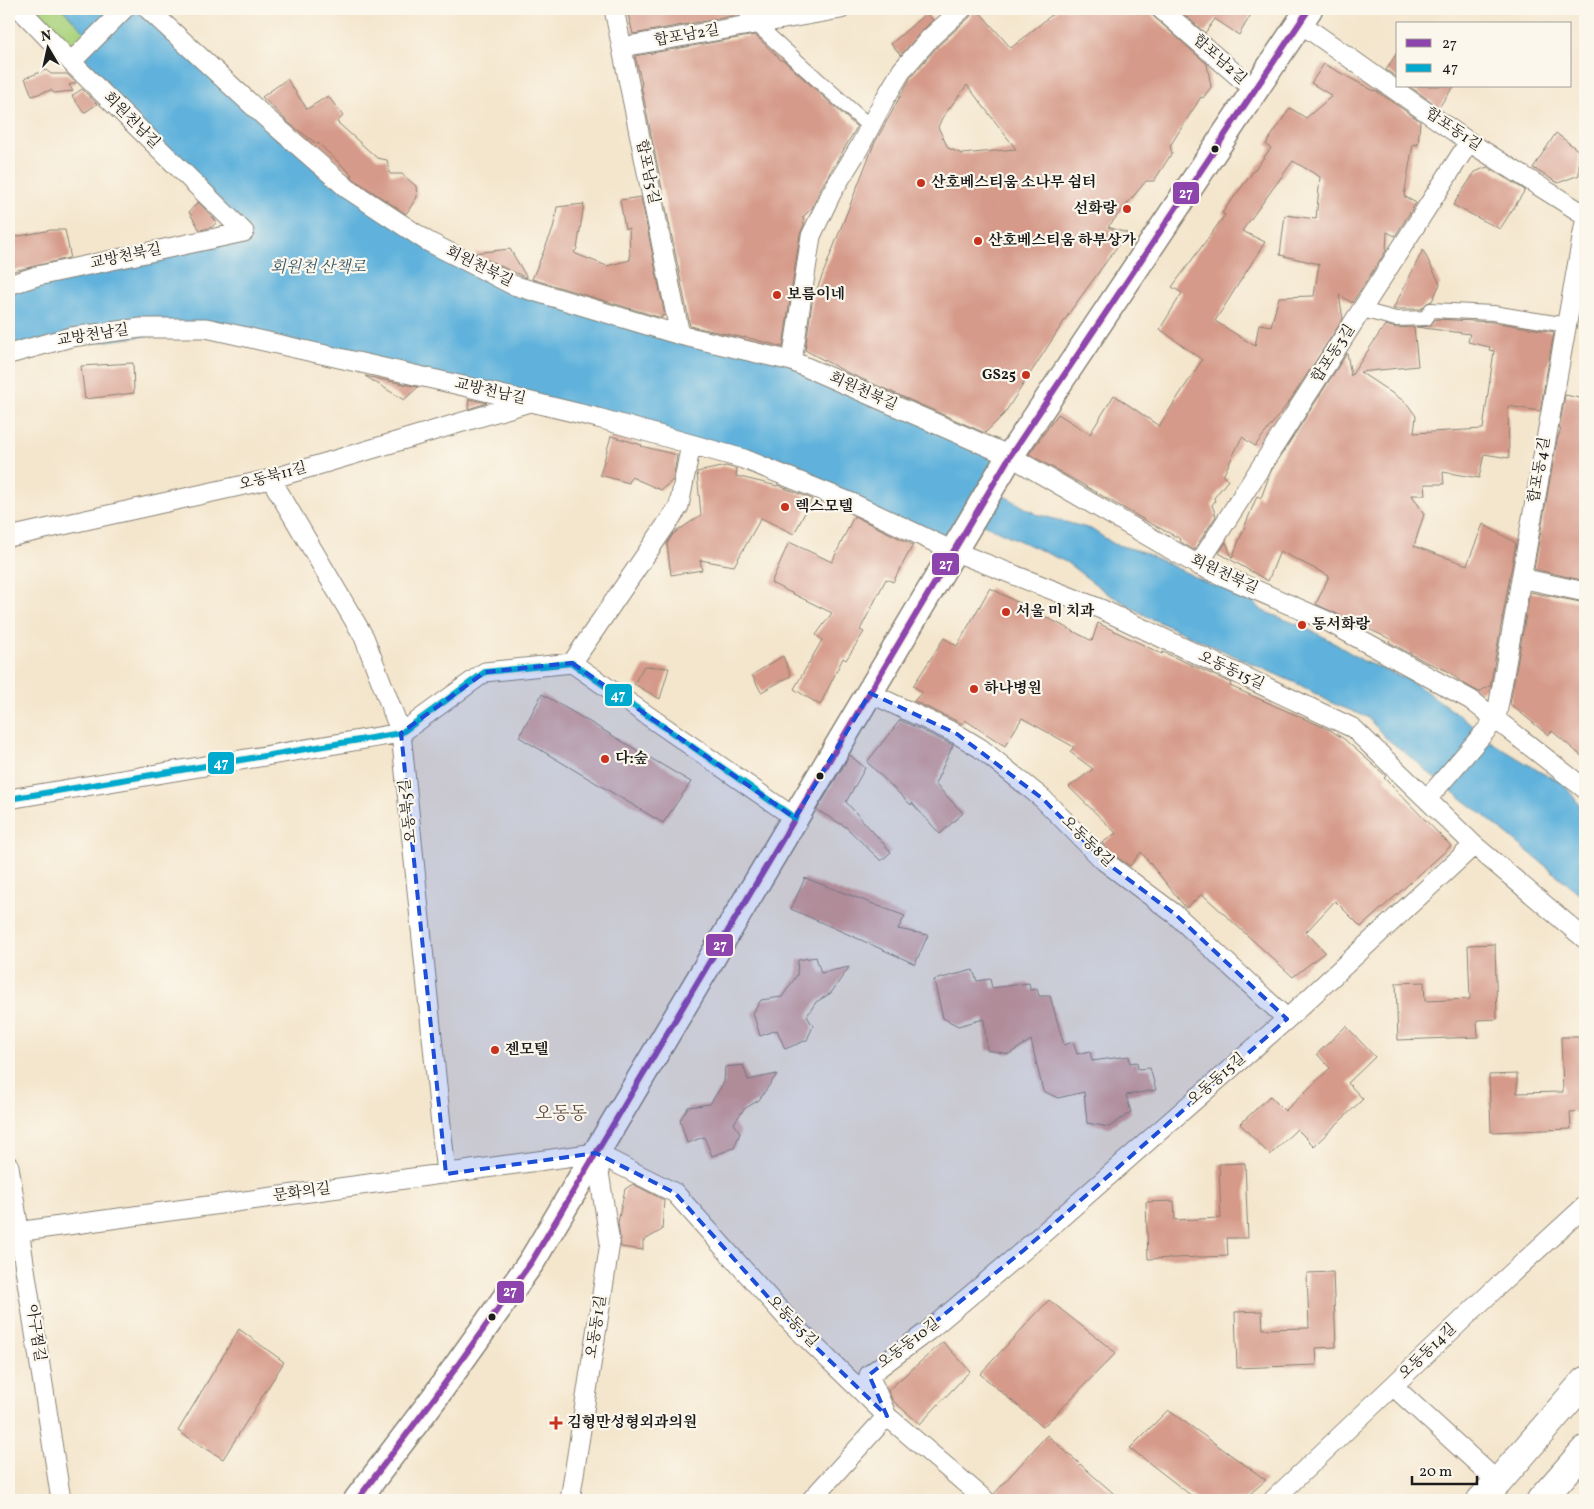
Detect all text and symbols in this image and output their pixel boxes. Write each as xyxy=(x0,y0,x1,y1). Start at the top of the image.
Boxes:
street label: 합포남2길 xyxy=(653,20,721,52)
north arrow xyxy=(22,22,72,72)
legend xyxy=(1396,22,1572,88)
text: N xyxy=(40,26,53,47)
street label: 합포남2길 xyxy=(1187,30,1251,90)
text: 27 xyxy=(1442,34,1457,55)
text: 47 xyxy=(1442,58,1458,79)
street label: 회원천남길 xyxy=(98,88,164,154)
street label: 합포동1길 xyxy=(1421,103,1485,157)
street label: 합포남5길 xyxy=(630,138,664,206)
unlabelled marker xyxy=(1210,144,1220,154)
place label: 산호베스티움 소나무 쉼터 xyxy=(931,173,1096,194)
marker: 산호베스티움 소나무 쉼터 xyxy=(915,177,927,189)
line badge: 27 xyxy=(1172,181,1200,205)
text: 27 xyxy=(1179,185,1193,204)
place label: 선화랑 xyxy=(1074,199,1117,220)
marker: 선화랑 xyxy=(1121,203,1133,215)
place label: 산호베스티움 하부상가 xyxy=(988,231,1136,252)
marker: 산호베스티움 하부상가 xyxy=(972,235,984,247)
street label: 교방천북길 xyxy=(88,239,164,275)
street label: 회원천북길 xyxy=(442,242,516,292)
water label: 회원천 산책로 xyxy=(270,257,366,279)
place label: 보름이네 xyxy=(787,285,845,306)
marker: 보름이네 xyxy=(771,289,783,301)
street label: 교방천남길 xyxy=(56,320,130,352)
street label: 합포동3길 xyxy=(1307,321,1361,387)
place label: GS25 xyxy=(982,365,1016,386)
street label: 회원천북길 xyxy=(826,368,900,416)
marker: GS25 xyxy=(1020,369,1032,381)
street label: 교방천남길 xyxy=(452,374,528,410)
street label: 합포동4길 xyxy=(1524,435,1556,505)
street label: 오동북11길 xyxy=(237,458,309,496)
place label: 렉스모텔 xyxy=(795,497,853,518)
marker: 렉스모텔 xyxy=(779,501,791,513)
street label: 회원천북길 xyxy=(1187,550,1261,600)
line badge: 27 xyxy=(931,552,960,576)
text: 27 xyxy=(939,556,953,575)
place label: 서울 미 치과 xyxy=(1016,602,1095,623)
marker: 서울 미 치과 xyxy=(1000,606,1012,618)
place label: 동서화랑 xyxy=(1312,615,1370,636)
marker: 동서화랑 xyxy=(1296,619,1308,631)
street label: 오동동15길 xyxy=(1194,646,1268,696)
place label: 하나병원 xyxy=(984,679,1042,700)
line badge: 47 xyxy=(604,683,633,707)
marker: 하나병원 xyxy=(968,683,980,695)
text: 47 xyxy=(610,687,626,706)
place label: 다:숲 xyxy=(615,749,649,770)
line badge: 47 xyxy=(207,751,235,775)
marker: 다:숲 xyxy=(599,753,611,765)
text: 47 xyxy=(213,755,229,774)
unlabelled marker xyxy=(815,771,825,781)
street label: 오동북5길 xyxy=(395,777,423,845)
street label: 오동동8길 xyxy=(1056,812,1118,872)
line badge: 27 xyxy=(705,933,734,957)
text: 27 xyxy=(713,937,727,956)
place label: 젠모텔 xyxy=(505,1040,548,1061)
marker: 젠모텔 xyxy=(489,1044,501,1056)
street label: 오동동15길 xyxy=(1183,1049,1251,1111)
district label: 오동동 xyxy=(535,1102,587,1127)
street label: 문화의길 xyxy=(272,1179,332,1207)
line badge: 27 xyxy=(496,1280,525,1304)
text: 27 xyxy=(503,1283,517,1302)
street label: 오동동5길 xyxy=(762,1291,822,1353)
street label: 오동동1길 xyxy=(582,1294,612,1360)
street label: 아구찜길 xyxy=(20,1303,50,1363)
unlabelled marker xyxy=(487,1312,497,1322)
street label: 오동동10길 xyxy=(874,1314,944,1374)
street label: 오동동14길 xyxy=(1395,1319,1461,1385)
place label: 김형만성형외과의원 xyxy=(567,1413,697,1434)
marker: 김형만성형외과의원 xyxy=(549,1416,563,1430)
scale bar xyxy=(1412,1454,1476,1486)
text: 20 m xyxy=(1419,1462,1452,1483)

